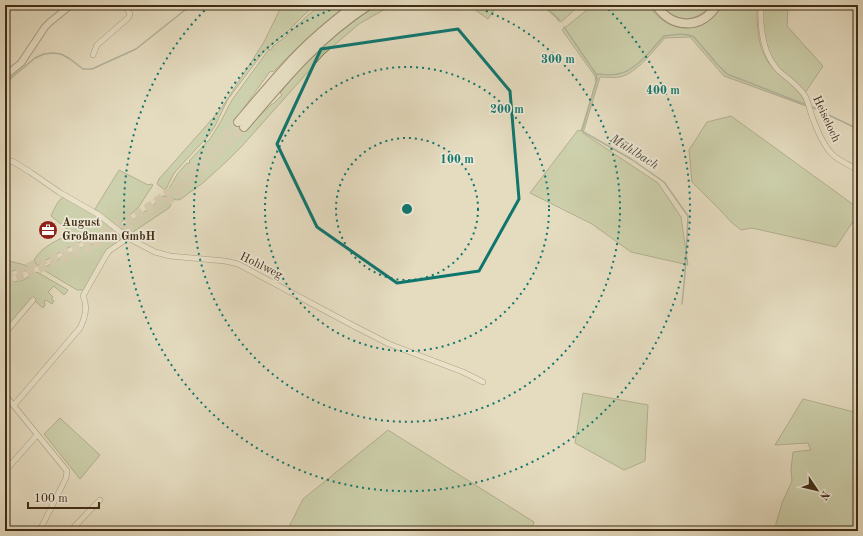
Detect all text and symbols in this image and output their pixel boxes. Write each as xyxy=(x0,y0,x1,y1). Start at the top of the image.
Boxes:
text: 300 m xyxy=(541,54,575,66)
text: 400 m xyxy=(646,85,680,97)
street label: Heiseloch xyxy=(810,94,842,145)
text: 200 m xyxy=(490,104,524,116)
water label: Mühlbach xyxy=(606,131,661,172)
text: 100 m xyxy=(440,154,474,166)
centre of rings xyxy=(400,202,414,216)
place label: August Großmann GmbH xyxy=(62,217,156,243)
office icon: August Großmann GmbH xyxy=(37,219,59,241)
street label: Hohlweg xyxy=(238,251,285,282)
north arrow xyxy=(797,470,837,510)
scale bar xyxy=(28,484,99,510)
text: N xyxy=(817,488,831,502)
text: 100 m xyxy=(34,493,68,505)

